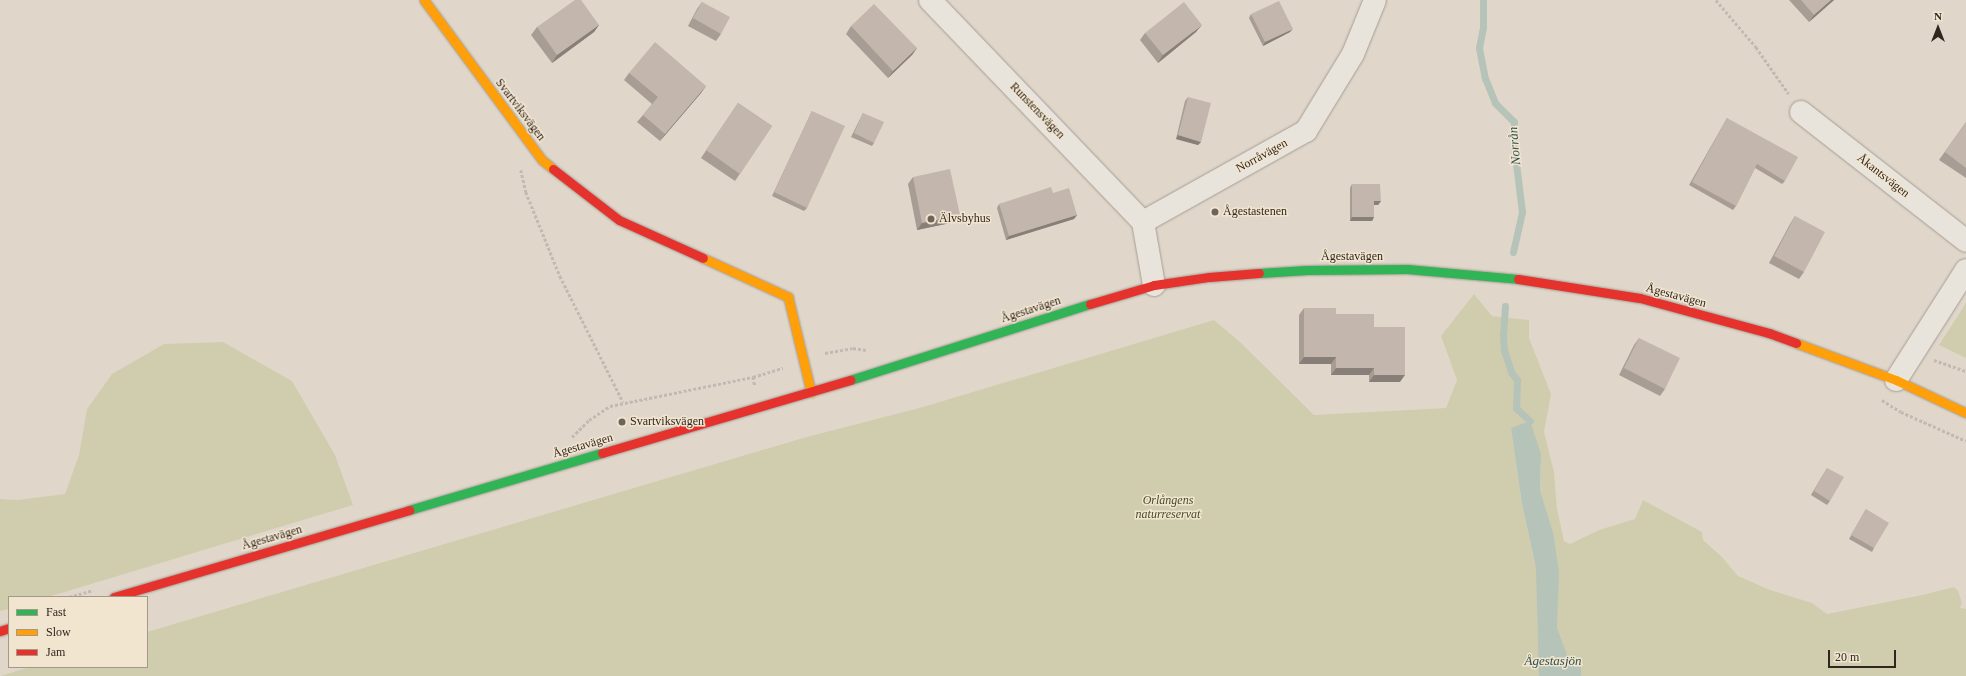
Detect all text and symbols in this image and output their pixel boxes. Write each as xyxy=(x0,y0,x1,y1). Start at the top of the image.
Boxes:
north arrow xyxy=(1918,8,1958,48)
text: N xyxy=(1934,10,1942,22)
street label: Svartviksvägen xyxy=(492,76,548,144)
street label: Runstensvägen xyxy=(1007,80,1067,142)
water label: Norrån xyxy=(1506,126,1524,166)
street label: Norråvägen xyxy=(1234,136,1290,176)
street label: Åkantsvägen xyxy=(1854,151,1912,201)
place label: Ågestastenen xyxy=(1223,205,1287,219)
marker: Ågestastenen xyxy=(1210,207,1220,217)
place label: Älvsbyhus xyxy=(939,212,990,226)
marker: Älvsbyhus xyxy=(926,214,936,224)
street label: Ågestavägen xyxy=(1321,250,1383,264)
street label: Ågestavägen xyxy=(1644,281,1708,311)
street label: Ågestavägen xyxy=(999,294,1063,326)
place label: Svartviksvägen xyxy=(630,415,704,429)
marker: Svartviksvägen xyxy=(617,417,627,427)
street label: Ågestavägen xyxy=(551,431,615,461)
park label: Orlångens naturreservat xyxy=(1136,494,1200,522)
street label: Ågestavägen xyxy=(240,523,304,553)
legend xyxy=(8,596,148,668)
text: Fast xyxy=(46,605,66,619)
text: Slow xyxy=(46,625,71,639)
scale bar xyxy=(1830,642,1898,668)
text: Jam xyxy=(46,645,65,659)
text: 20 m xyxy=(1835,650,1859,664)
water label: Ågestasjön xyxy=(1524,653,1582,669)

